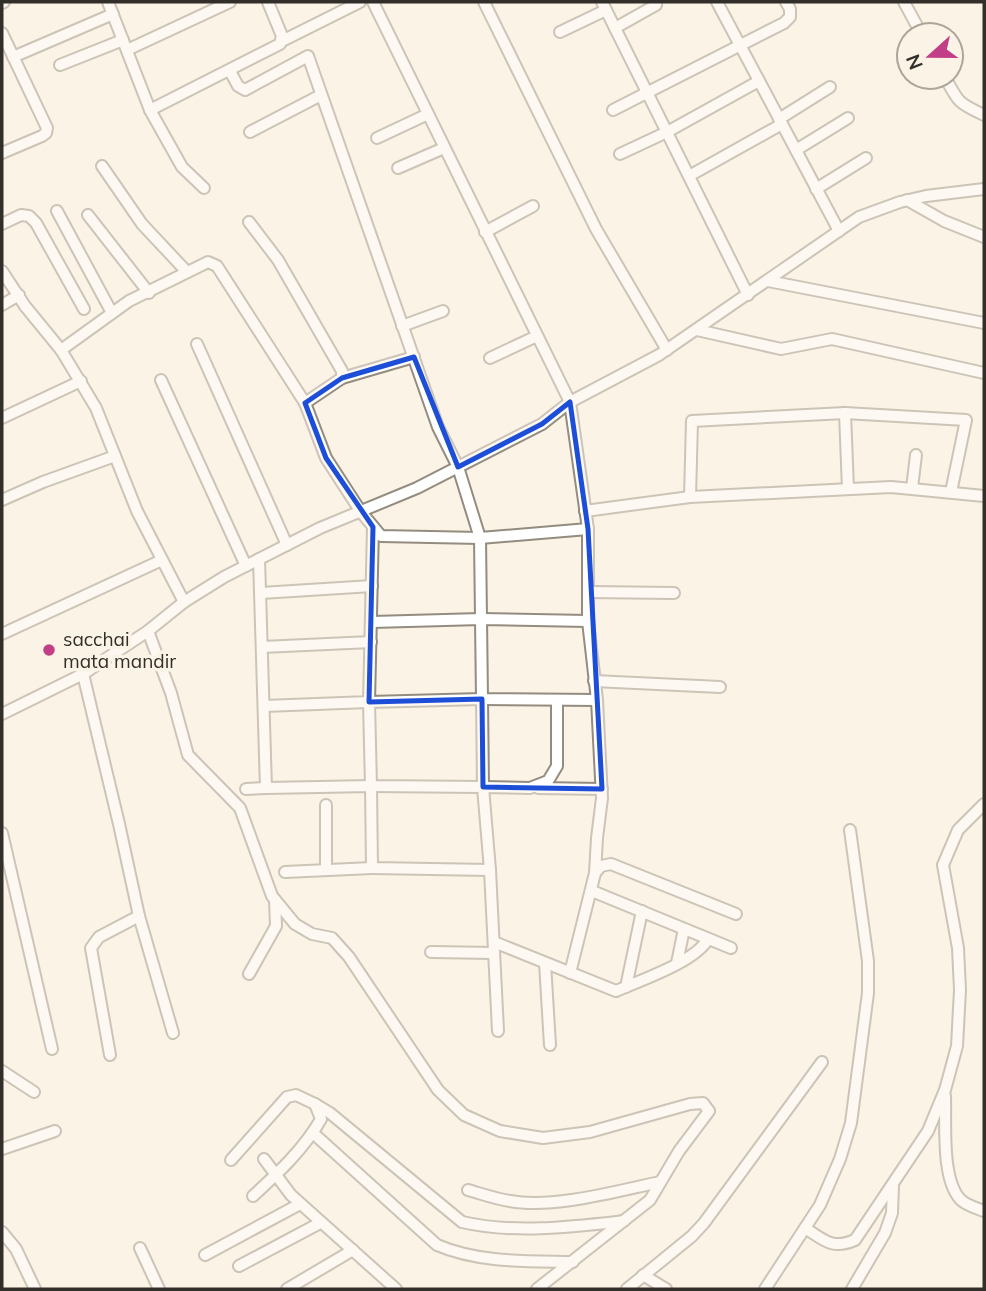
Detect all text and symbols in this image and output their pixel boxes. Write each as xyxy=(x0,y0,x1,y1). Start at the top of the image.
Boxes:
north arrow xyxy=(895,21,965,91)
text: N xyxy=(900,51,928,73)
place label: sacchai mata mandir xyxy=(63,627,176,673)
marker: sacchai mata mandir xyxy=(41,642,57,658)

